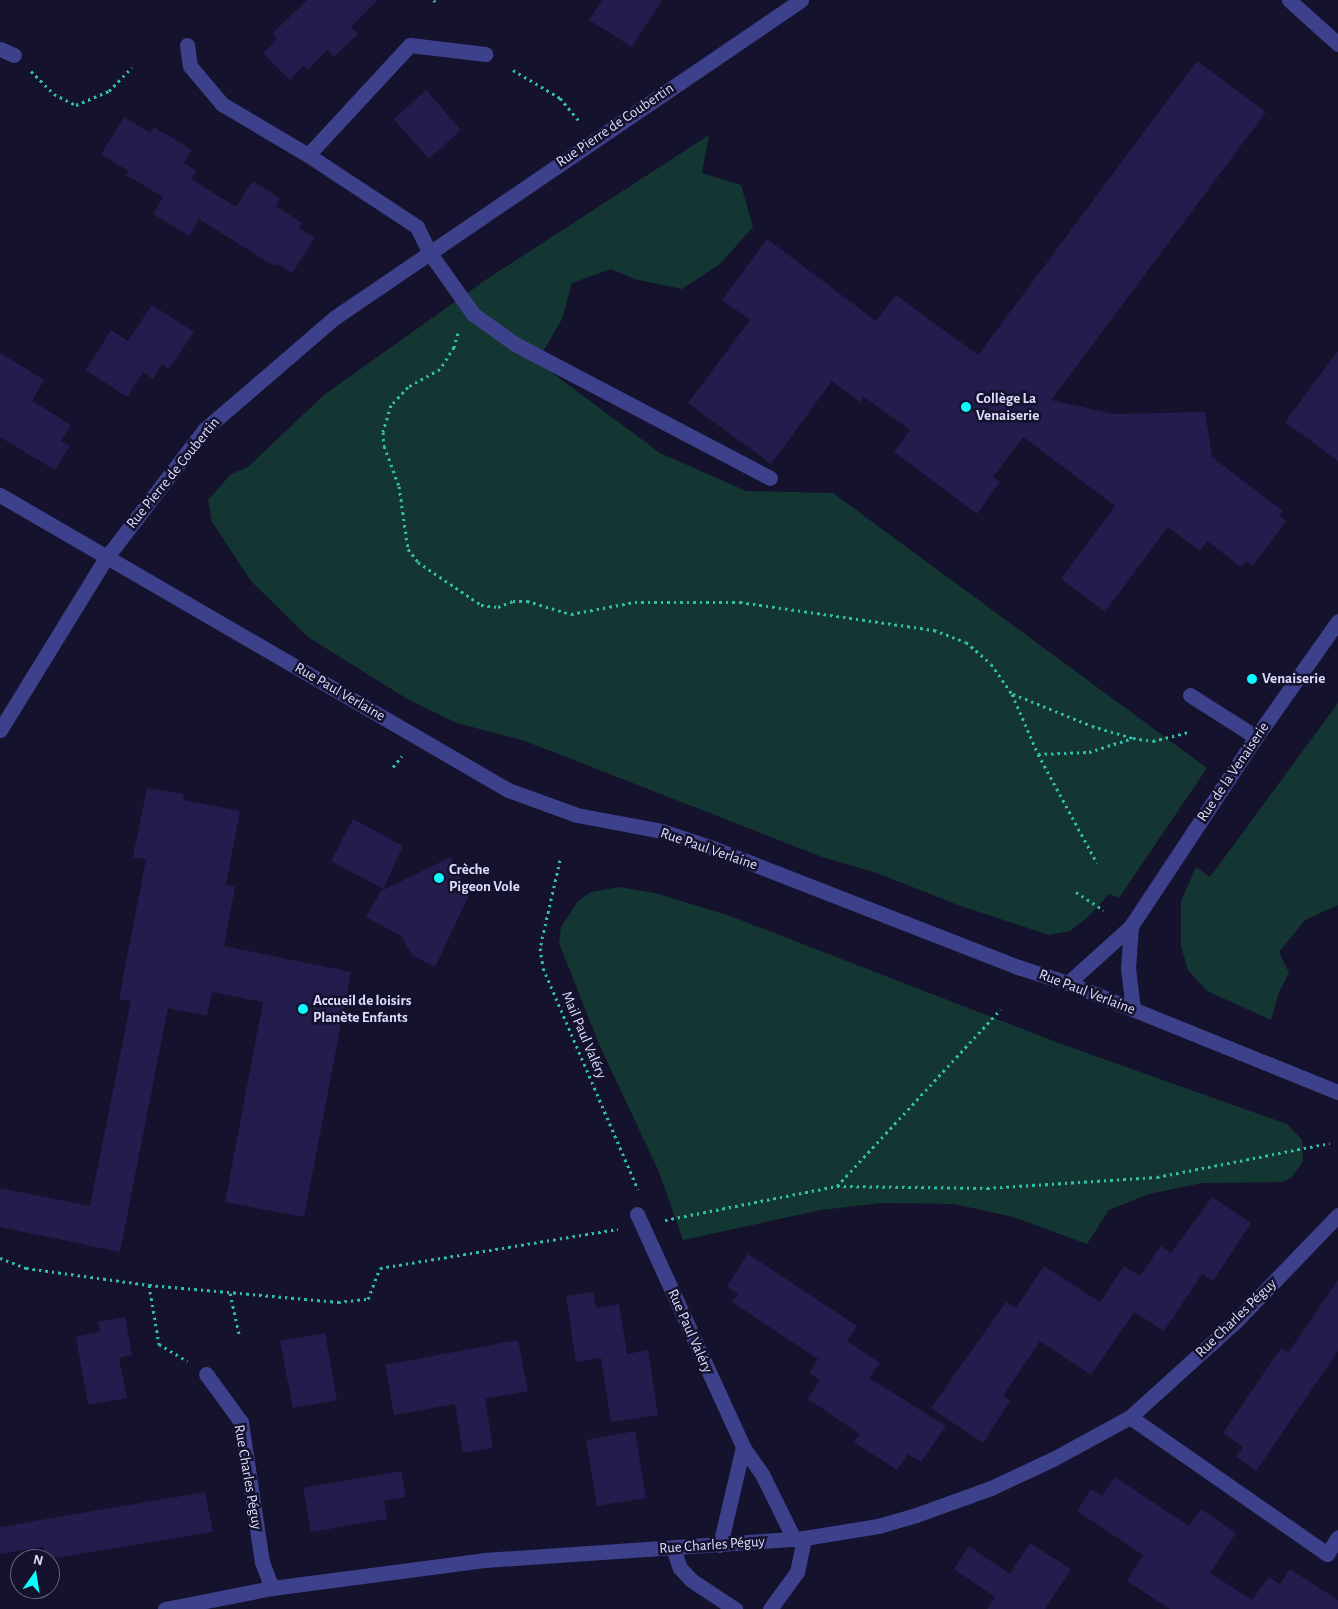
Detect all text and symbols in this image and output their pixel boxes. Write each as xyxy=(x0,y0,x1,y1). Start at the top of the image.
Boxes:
street label: Rue Pierre de Coubertin xyxy=(553,79,677,171)
place label: Collège La Venaiserie xyxy=(976,389,1039,424)
marker: Collège La Venaiserie xyxy=(960,401,972,413)
street label: Rue Pierre de Coubertin xyxy=(123,414,223,532)
street label: Rue Paul Verlaine xyxy=(291,659,389,725)
place label: Venaiserie xyxy=(1262,670,1325,688)
marker: Venaiserie xyxy=(1246,673,1258,685)
street label: Rue de la Venaiserie xyxy=(1193,719,1273,825)
street label: Rue Paul Verlaine xyxy=(658,824,760,874)
place label: Crèche Pigeon Vole xyxy=(449,860,520,895)
marker: Crèche Pigeon Vole xyxy=(433,872,445,884)
street label: Rue Paul Verlaine xyxy=(1036,965,1138,1019)
street label: Mail Paul Valéry xyxy=(558,989,610,1081)
place label: Accueil de loisirs Planète Enfants xyxy=(313,991,411,1026)
marker: Accueil de loisirs Planète Enfants xyxy=(297,1003,309,1015)
street label: Rue Charles Péguy xyxy=(1192,1275,1280,1361)
street label: Rue Paul Valéry xyxy=(664,1286,716,1376)
street label: Rue Charles Péguy xyxy=(230,1423,266,1531)
street label: Rue Charles Péguy xyxy=(658,1532,766,1558)
north arrow xyxy=(10,1549,60,1599)
text: N xyxy=(32,1552,44,1568)

